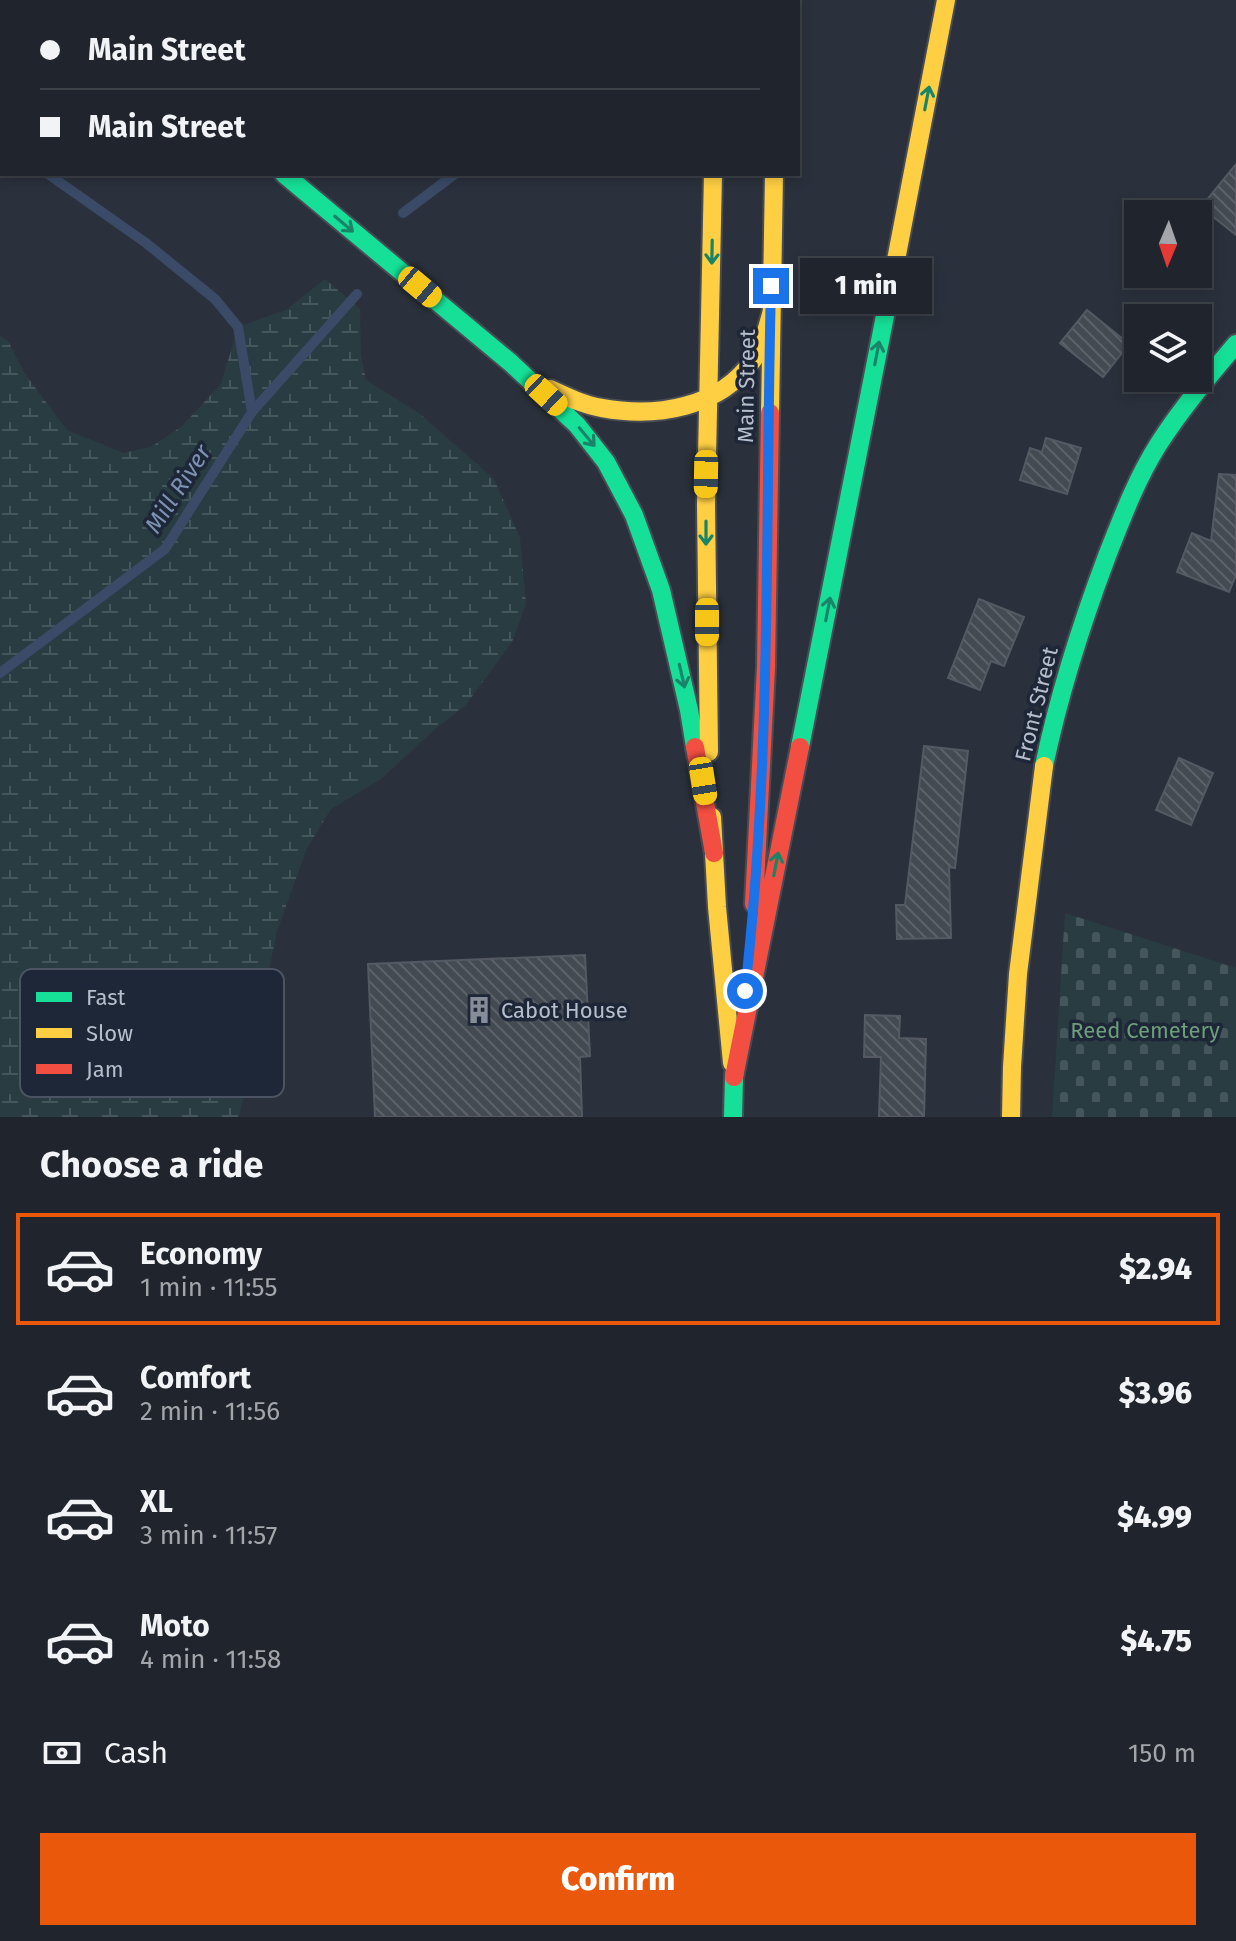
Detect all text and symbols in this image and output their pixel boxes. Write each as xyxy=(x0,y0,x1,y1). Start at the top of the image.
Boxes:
text: Main Street xyxy=(88,32,245,68)
one-way arrow xyxy=(920,86,935,111)
text: Main Street xyxy=(88,109,245,145)
north arrow xyxy=(1124,200,1212,288)
map controls xyxy=(1124,200,1212,392)
one-way arrow xyxy=(334,215,354,233)
one-way arrow xyxy=(704,238,719,265)
callout: 1 min xyxy=(799,258,931,314)
car xyxy=(394,262,446,312)
route end xyxy=(753,268,789,304)
text: 1 min xyxy=(835,270,897,301)
button: layers xyxy=(1124,304,1212,392)
street label: Main Street xyxy=(732,329,761,443)
one-way arrow xyxy=(870,341,885,367)
car xyxy=(520,370,572,420)
one-way arrow xyxy=(578,426,596,447)
water label: Mill River xyxy=(139,439,217,538)
car xyxy=(694,450,718,498)
one-way arrow xyxy=(698,519,714,546)
one-way arrow xyxy=(821,596,836,622)
car xyxy=(695,598,719,646)
street label: Front Street xyxy=(1009,644,1064,764)
one-way arrow xyxy=(675,663,690,688)
car xyxy=(687,755,719,807)
one-way arrow xyxy=(770,851,785,877)
legend xyxy=(20,969,284,1097)
route start xyxy=(727,973,763,1009)
text: Fast xyxy=(86,984,126,1011)
building icon: Cabot House xyxy=(464,995,494,1025)
place label: Cabot House xyxy=(501,997,628,1024)
park label: Reed Cemetery xyxy=(1070,1017,1220,1044)
text: Slow xyxy=(86,1020,133,1047)
text: Jam xyxy=(86,1056,124,1083)
text: Choose a ride xyxy=(40,1143,263,1187)
icon: car xyxy=(44,1233,116,1305)
text: Economy xyxy=(140,1236,262,1272)
text: $2.94 xyxy=(1119,1251,1192,1287)
text: 1 min · 11:55 xyxy=(140,1272,277,1303)
icon: car xyxy=(44,1357,116,1429)
text: Comfort xyxy=(140,1360,251,1396)
text: $3.96 xyxy=(1119,1375,1192,1411)
text: 2 min · 11:56 xyxy=(140,1396,280,1427)
icon: car xyxy=(44,1481,116,1553)
text: XL xyxy=(140,1484,173,1520)
text: $4.99 xyxy=(1117,1499,1192,1535)
text: 3 min · 11:57 xyxy=(140,1520,277,1551)
icon: car xyxy=(44,1605,116,1677)
text: Moto xyxy=(140,1608,210,1644)
text: $4.75 xyxy=(1121,1623,1192,1659)
text: 4 min · 11:58 xyxy=(140,1644,281,1675)
icon: cash xyxy=(40,1731,84,1775)
text: Cash xyxy=(104,1735,168,1771)
text: 150 m xyxy=(1128,1738,1196,1769)
button: Confirm xyxy=(40,1833,1196,1925)

